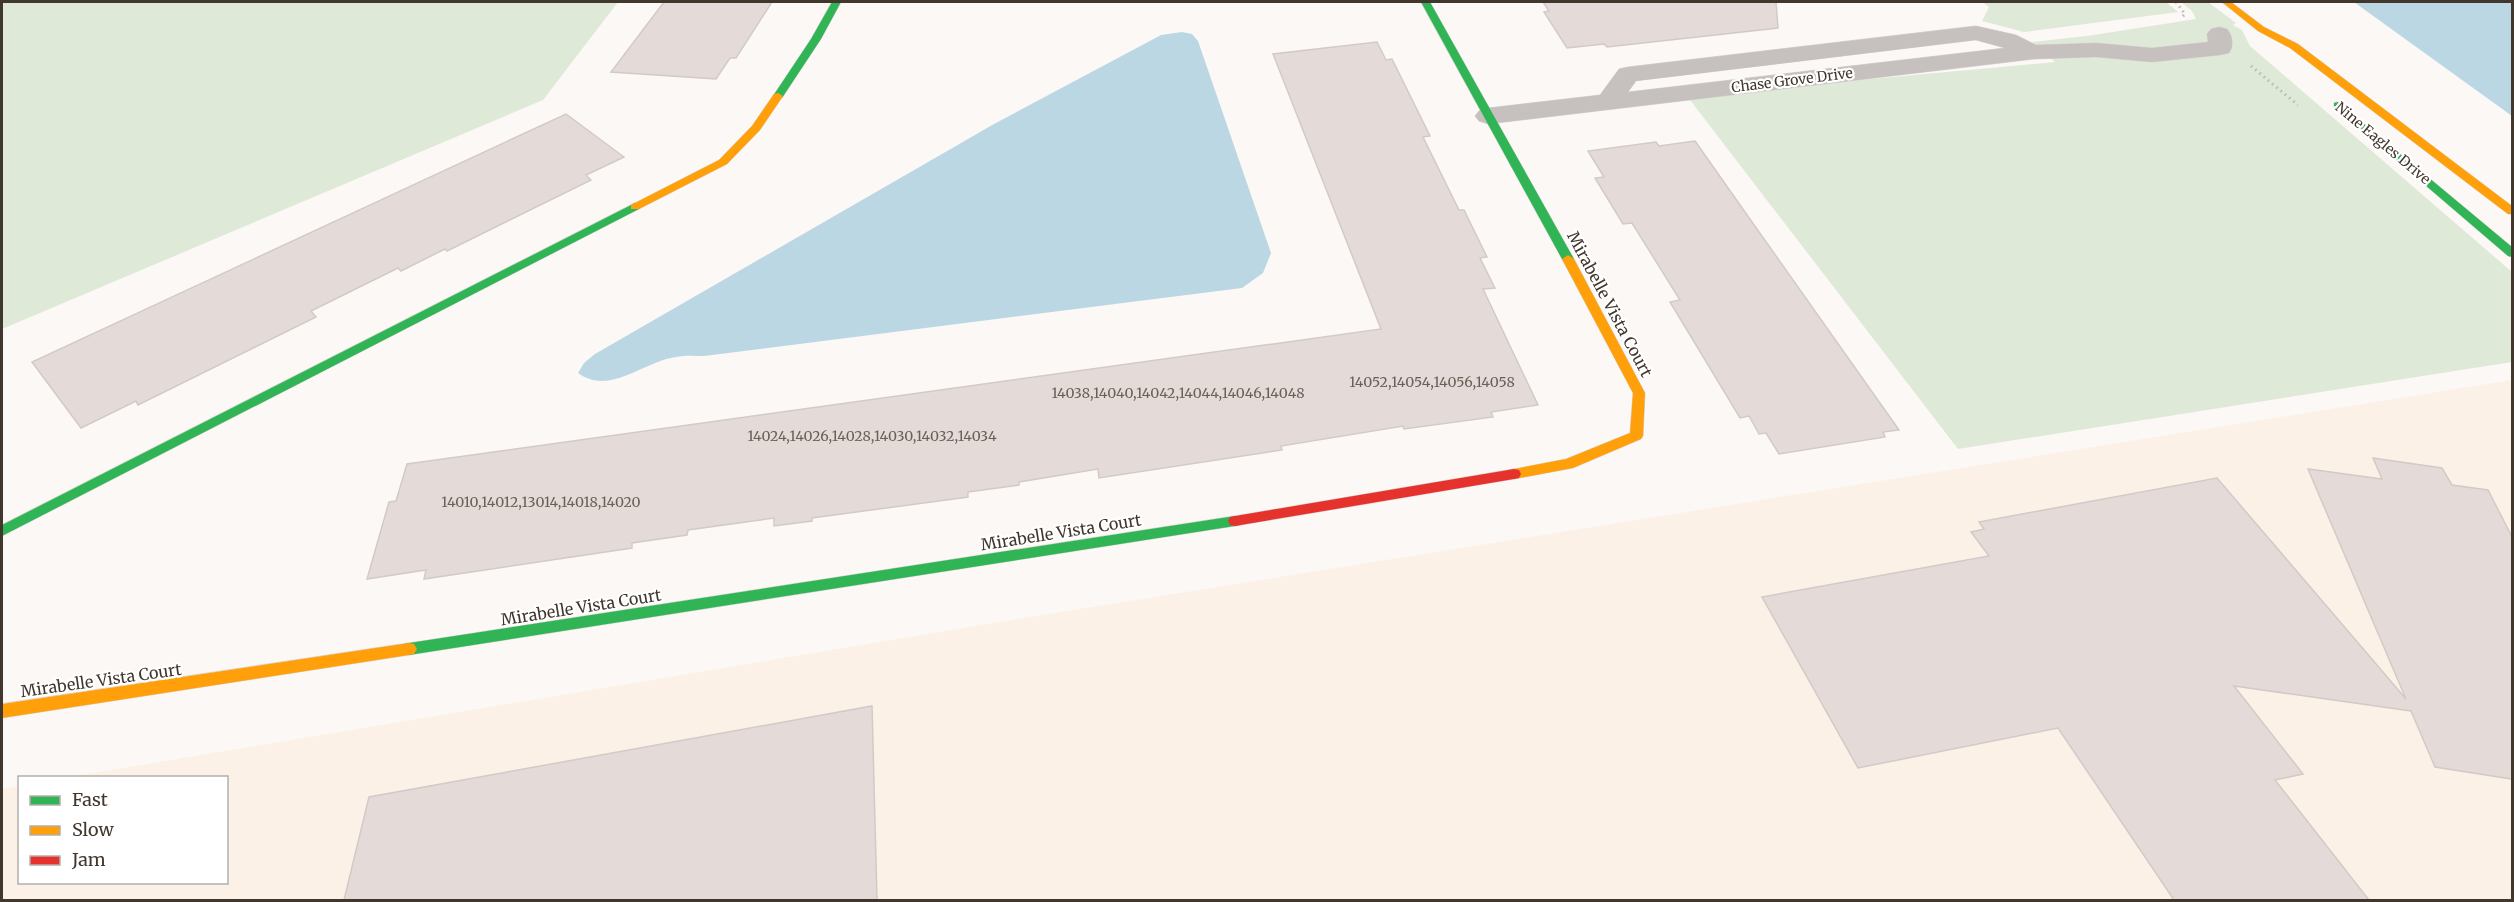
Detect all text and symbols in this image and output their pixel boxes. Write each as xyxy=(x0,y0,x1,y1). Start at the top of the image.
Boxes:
street label: Chase Grove Drive xyxy=(1730,64,1854,96)
street label: Nine Eagles Drive xyxy=(2332,98,2434,188)
street label: Mirabelle Vista Court xyxy=(1563,228,1657,381)
house number: 14052,14054,14056,14058 xyxy=(1349,373,1515,391)
house number: 14038,14040,14042,14044,14046,14048 xyxy=(1051,384,1305,402)
house number: 14024,14026,14028,14030,14032,14034 xyxy=(747,427,997,445)
house number: 14010,14012,13014,14018,14020 xyxy=(441,493,641,511)
street label: Mirabelle Vista Court xyxy=(979,509,1143,555)
street label: Mirabelle Vista Court xyxy=(499,584,663,630)
street label: Mirabelle Vista Court xyxy=(19,659,183,701)
legend xyxy=(18,776,228,884)
text: Fast xyxy=(72,788,108,811)
text: Slow xyxy=(72,818,115,841)
text: Jam xyxy=(71,848,106,871)

